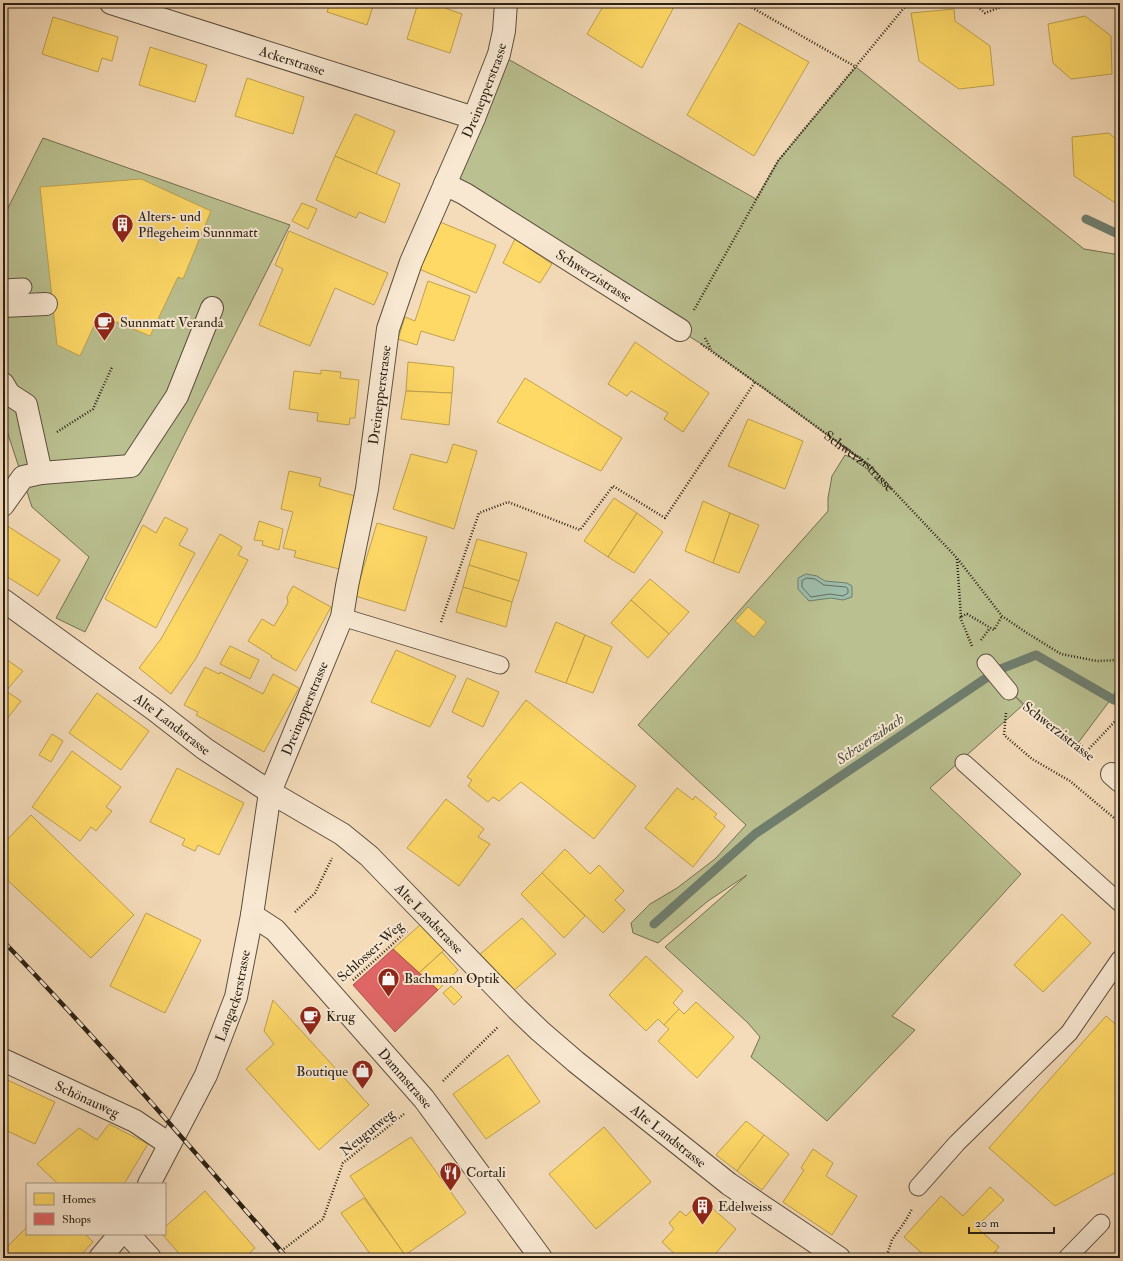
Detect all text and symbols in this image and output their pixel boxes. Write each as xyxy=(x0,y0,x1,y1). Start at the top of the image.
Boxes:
street label: Dreinepperstrasse xyxy=(458,41,510,141)
street label: Ackerstrasse xyxy=(256,42,327,79)
place label: Alters- und Pflegeheim Sunnmatt xyxy=(137,208,258,241)
building icon: Alters- und Pflegeheim Sunnmatt xyxy=(109,211,135,244)
street label: Schwerzistrasse xyxy=(553,246,635,306)
cafe icon: Sunnmatt Veranda xyxy=(92,309,118,342)
place label: Sunnmatt Veranda xyxy=(120,314,224,331)
street label: Dreinepperstrasse xyxy=(365,344,395,446)
street label: Schwerzistrasse xyxy=(821,427,898,495)
street label: Dreinepperstrasse xyxy=(278,659,332,758)
street label: Alte Landstrasse xyxy=(130,689,213,759)
street label: Schwerzistrasse xyxy=(1019,698,1098,765)
water label: Schwerzibach xyxy=(832,710,908,770)
street label: Alte Landstrasse xyxy=(390,879,467,958)
street label: Schlosser-Weg xyxy=(334,916,408,986)
street label: Langackerstrasse xyxy=(212,948,254,1044)
shop icon: Bachmann Optik xyxy=(375,965,401,998)
place label: Bachmann Optik xyxy=(404,970,500,988)
cafe icon: Krug xyxy=(297,1003,323,1036)
place label: Krug xyxy=(326,1008,356,1025)
street label: Dammstrasse xyxy=(374,1045,436,1112)
shop icon: Boutique xyxy=(350,1058,376,1091)
place label: Boutique xyxy=(296,1063,348,1080)
street label: Schönauweg xyxy=(52,1077,123,1122)
street label: Alte Landstrasse xyxy=(627,1101,710,1172)
street label: Neugutweg xyxy=(337,1105,399,1160)
restaurant icon: Cortali xyxy=(438,1159,464,1192)
place label: Cortali xyxy=(466,1164,506,1181)
legend xyxy=(26,1183,166,1235)
text: Homes xyxy=(62,1192,96,1207)
building icon: Edelweiss xyxy=(689,1193,715,1226)
place label: Edelweiss xyxy=(718,1198,772,1215)
scale bar xyxy=(969,1209,1054,1235)
text: Shops xyxy=(62,1212,91,1227)
text: 20 m xyxy=(975,1216,1000,1231)

